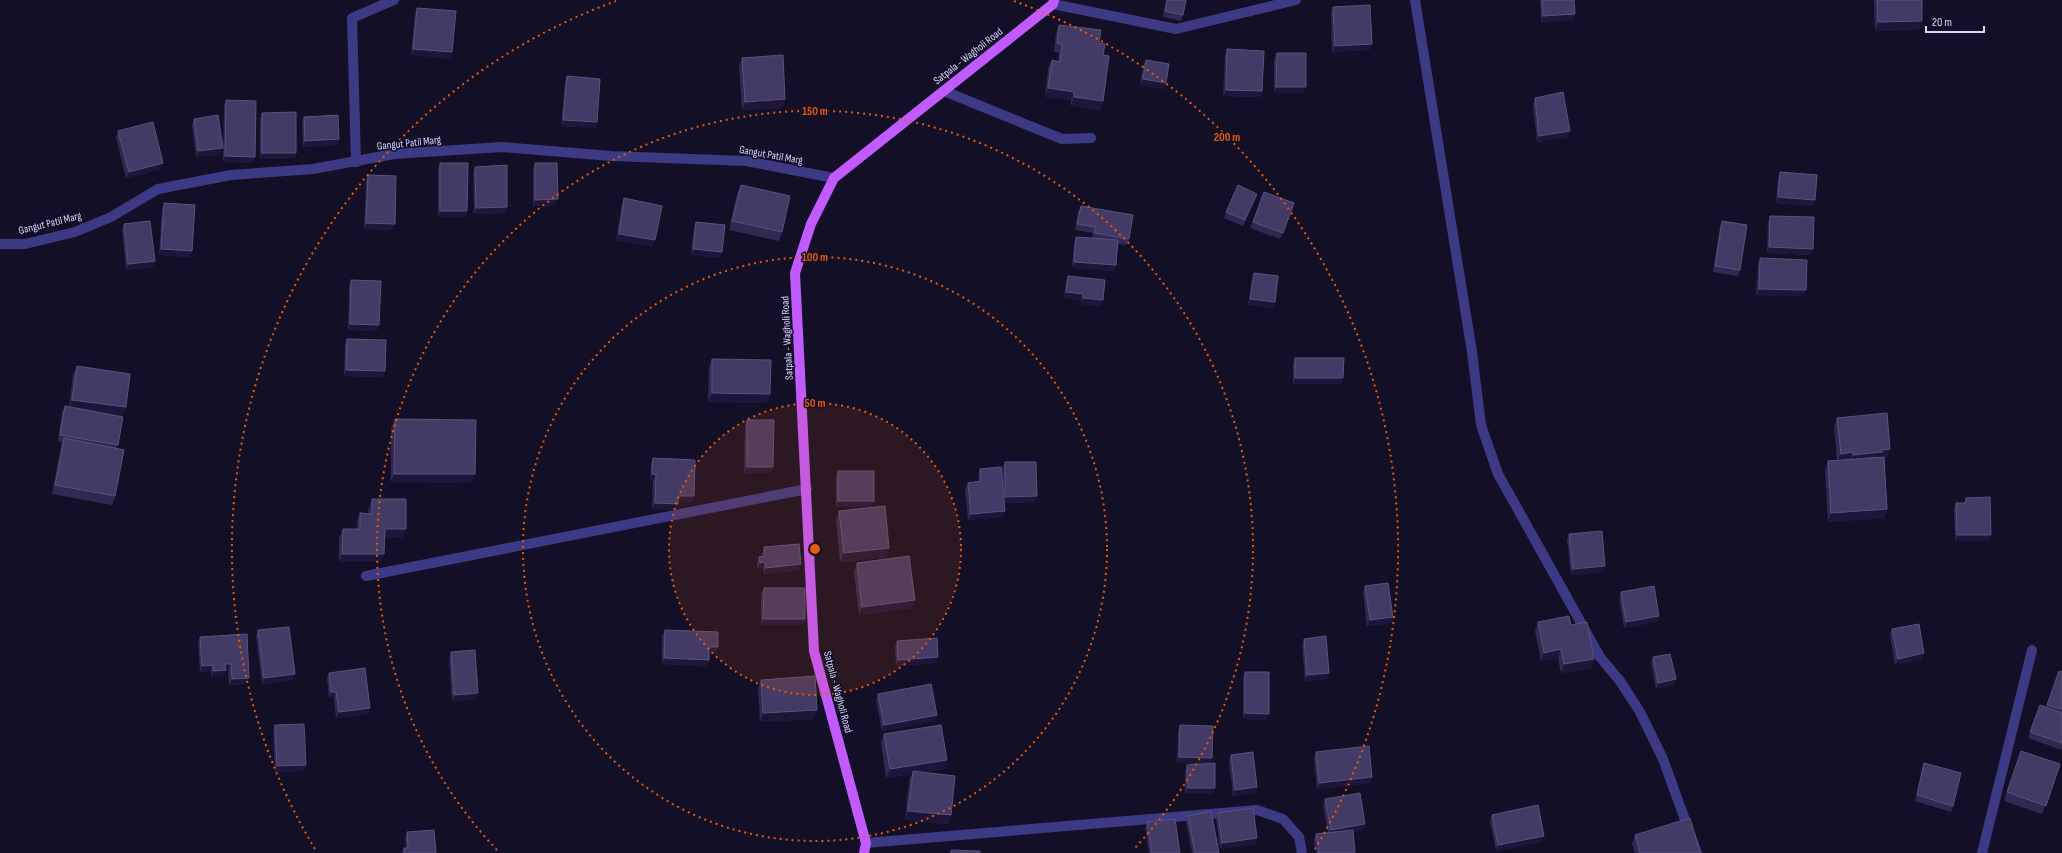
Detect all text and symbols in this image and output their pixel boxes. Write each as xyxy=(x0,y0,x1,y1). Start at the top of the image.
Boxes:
scale bar xyxy=(1926,8,1984,34)
text: 20 m xyxy=(1932,15,1952,30)
street label: Satpala - Wagholi Road xyxy=(931,25,1005,87)
text: 150 m xyxy=(802,104,828,119)
text: 200 m xyxy=(1214,130,1240,145)
street label: Gangut Patil Marg xyxy=(376,133,442,153)
street label: Gangut Patil Marg xyxy=(738,143,804,167)
street label: Gangut Patil Marg xyxy=(17,209,83,237)
text: 100 m xyxy=(802,250,828,265)
street label: Satpala - Wagholi Road xyxy=(778,295,796,380)
text: 50 m xyxy=(805,396,825,411)
centre of rings xyxy=(808,542,822,556)
street label: Satpala - Wagholi Road xyxy=(821,650,855,735)

